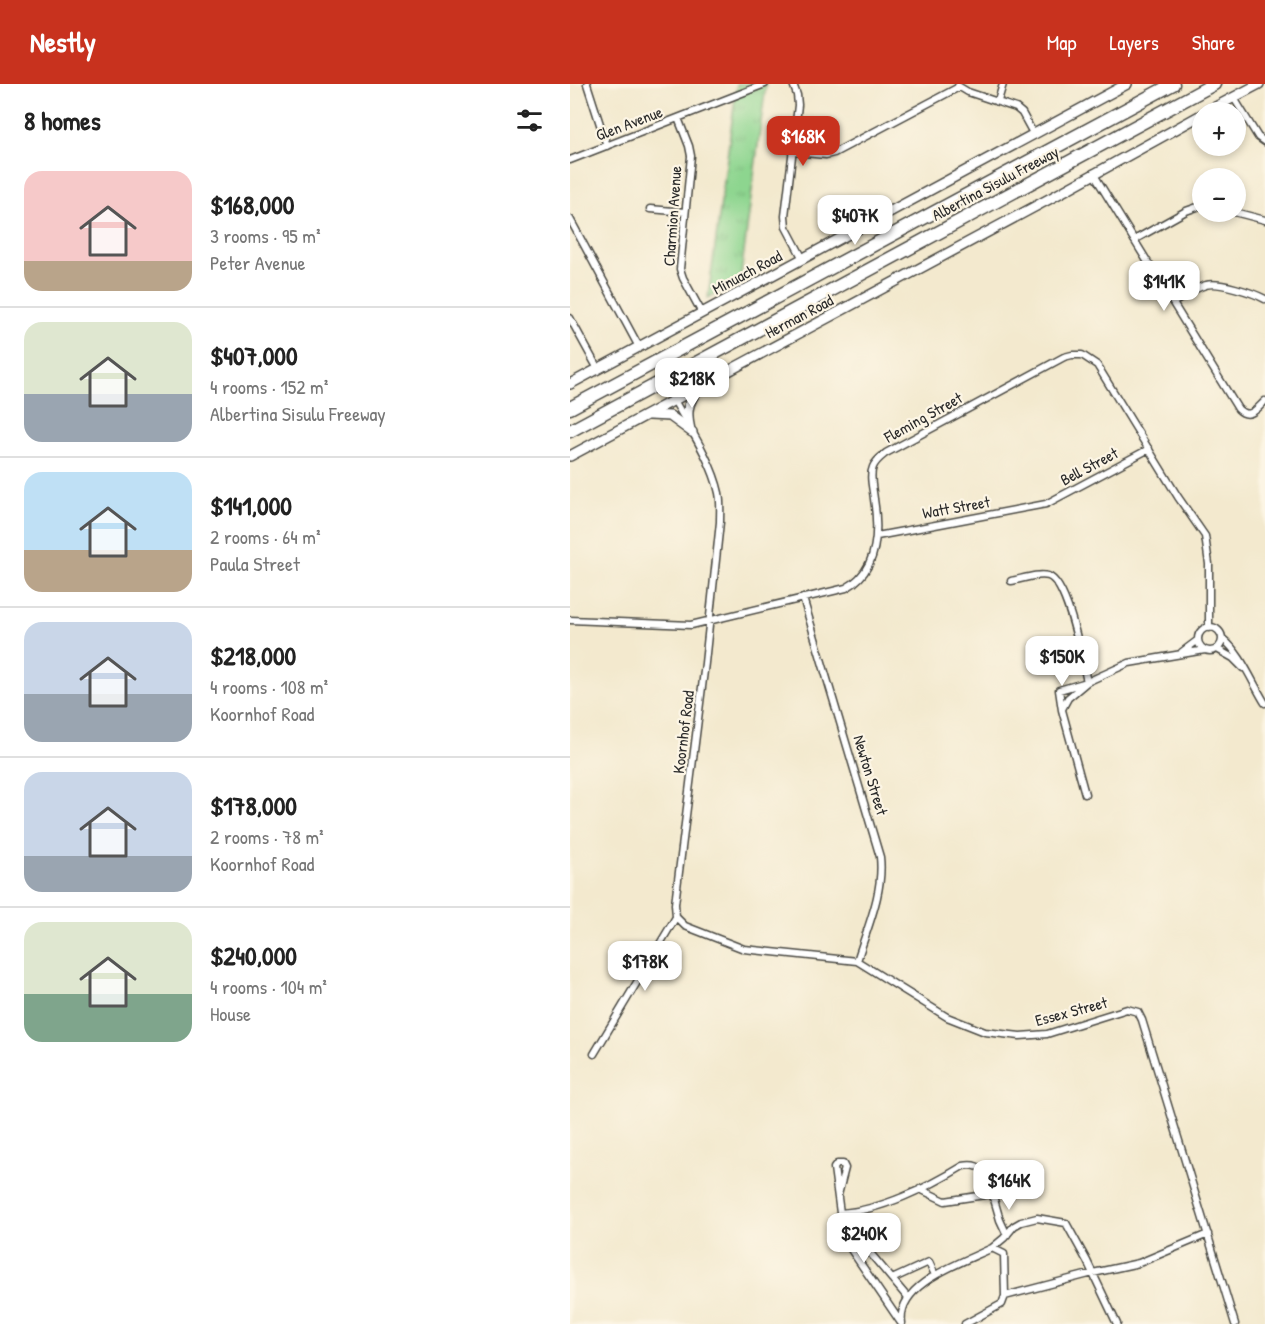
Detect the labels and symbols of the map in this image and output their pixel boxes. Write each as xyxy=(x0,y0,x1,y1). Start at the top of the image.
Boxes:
street label: Glen Avenue xyxy=(592,100,666,146)
pin: $168K xyxy=(761,116,845,167)
street label: Albertina Sisulu Freeway xyxy=(928,140,1062,226)
street label: Charmion Avenue xyxy=(658,165,687,267)
pin: $407K xyxy=(813,195,897,246)
street label: Minuach Road xyxy=(708,244,786,300)
pin: $141K xyxy=(1122,261,1206,312)
street label: Herman Road xyxy=(761,289,837,343)
pin: $218K xyxy=(650,358,734,409)
street label: Fleming Street xyxy=(879,386,967,448)
street label: Bell Street xyxy=(1056,441,1122,490)
street label: Watt Street xyxy=(921,490,992,524)
pin: $150K xyxy=(1020,636,1104,687)
street label: Koornhof Road xyxy=(667,689,699,775)
street label: Newton Street xyxy=(848,732,894,818)
pin: $178K xyxy=(603,941,687,992)
street label: Essex Street xyxy=(1032,991,1110,1031)
pin: $164K xyxy=(967,1160,1051,1211)
pin: $240K xyxy=(822,1213,906,1264)

